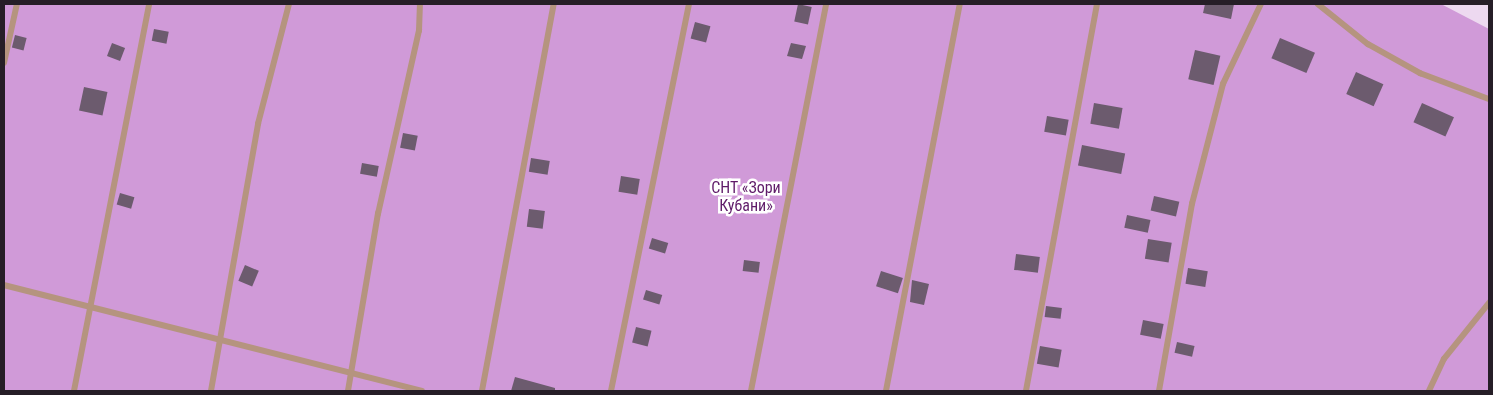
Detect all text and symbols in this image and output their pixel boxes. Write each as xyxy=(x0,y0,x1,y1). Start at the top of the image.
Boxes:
park label: СНТ «Зори Кубани» xyxy=(711,178,781,216)

